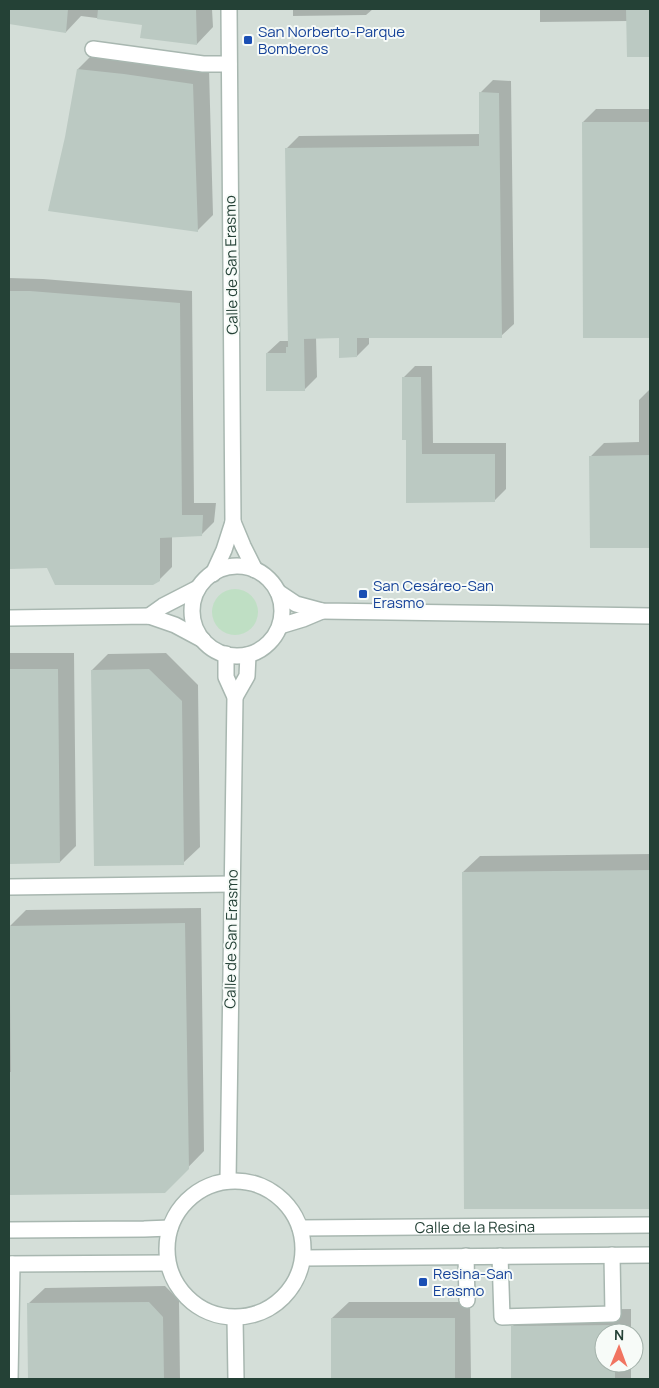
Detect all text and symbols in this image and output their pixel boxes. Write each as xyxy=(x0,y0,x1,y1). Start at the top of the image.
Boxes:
place label: San Norberto-Parque Bomberos xyxy=(258,21,405,59)
marker: San Norberto-Parque Bomberos xyxy=(242,34,254,46)
street label: Calle de San Erasmo xyxy=(219,195,243,335)
place label: San Cesáreo-San Erasmo xyxy=(373,575,494,613)
marker: San Cesáreo-San Erasmo xyxy=(357,588,369,600)
street label: Calle de San Erasmo xyxy=(219,869,243,1009)
street label: Calle de la Resina xyxy=(415,1215,535,1238)
place label: Resina-San Erasmo xyxy=(433,1263,513,1301)
marker: Resina-San Erasmo xyxy=(417,1276,429,1288)
north arrow xyxy=(594,1323,644,1373)
text: N xyxy=(614,1325,624,1344)

